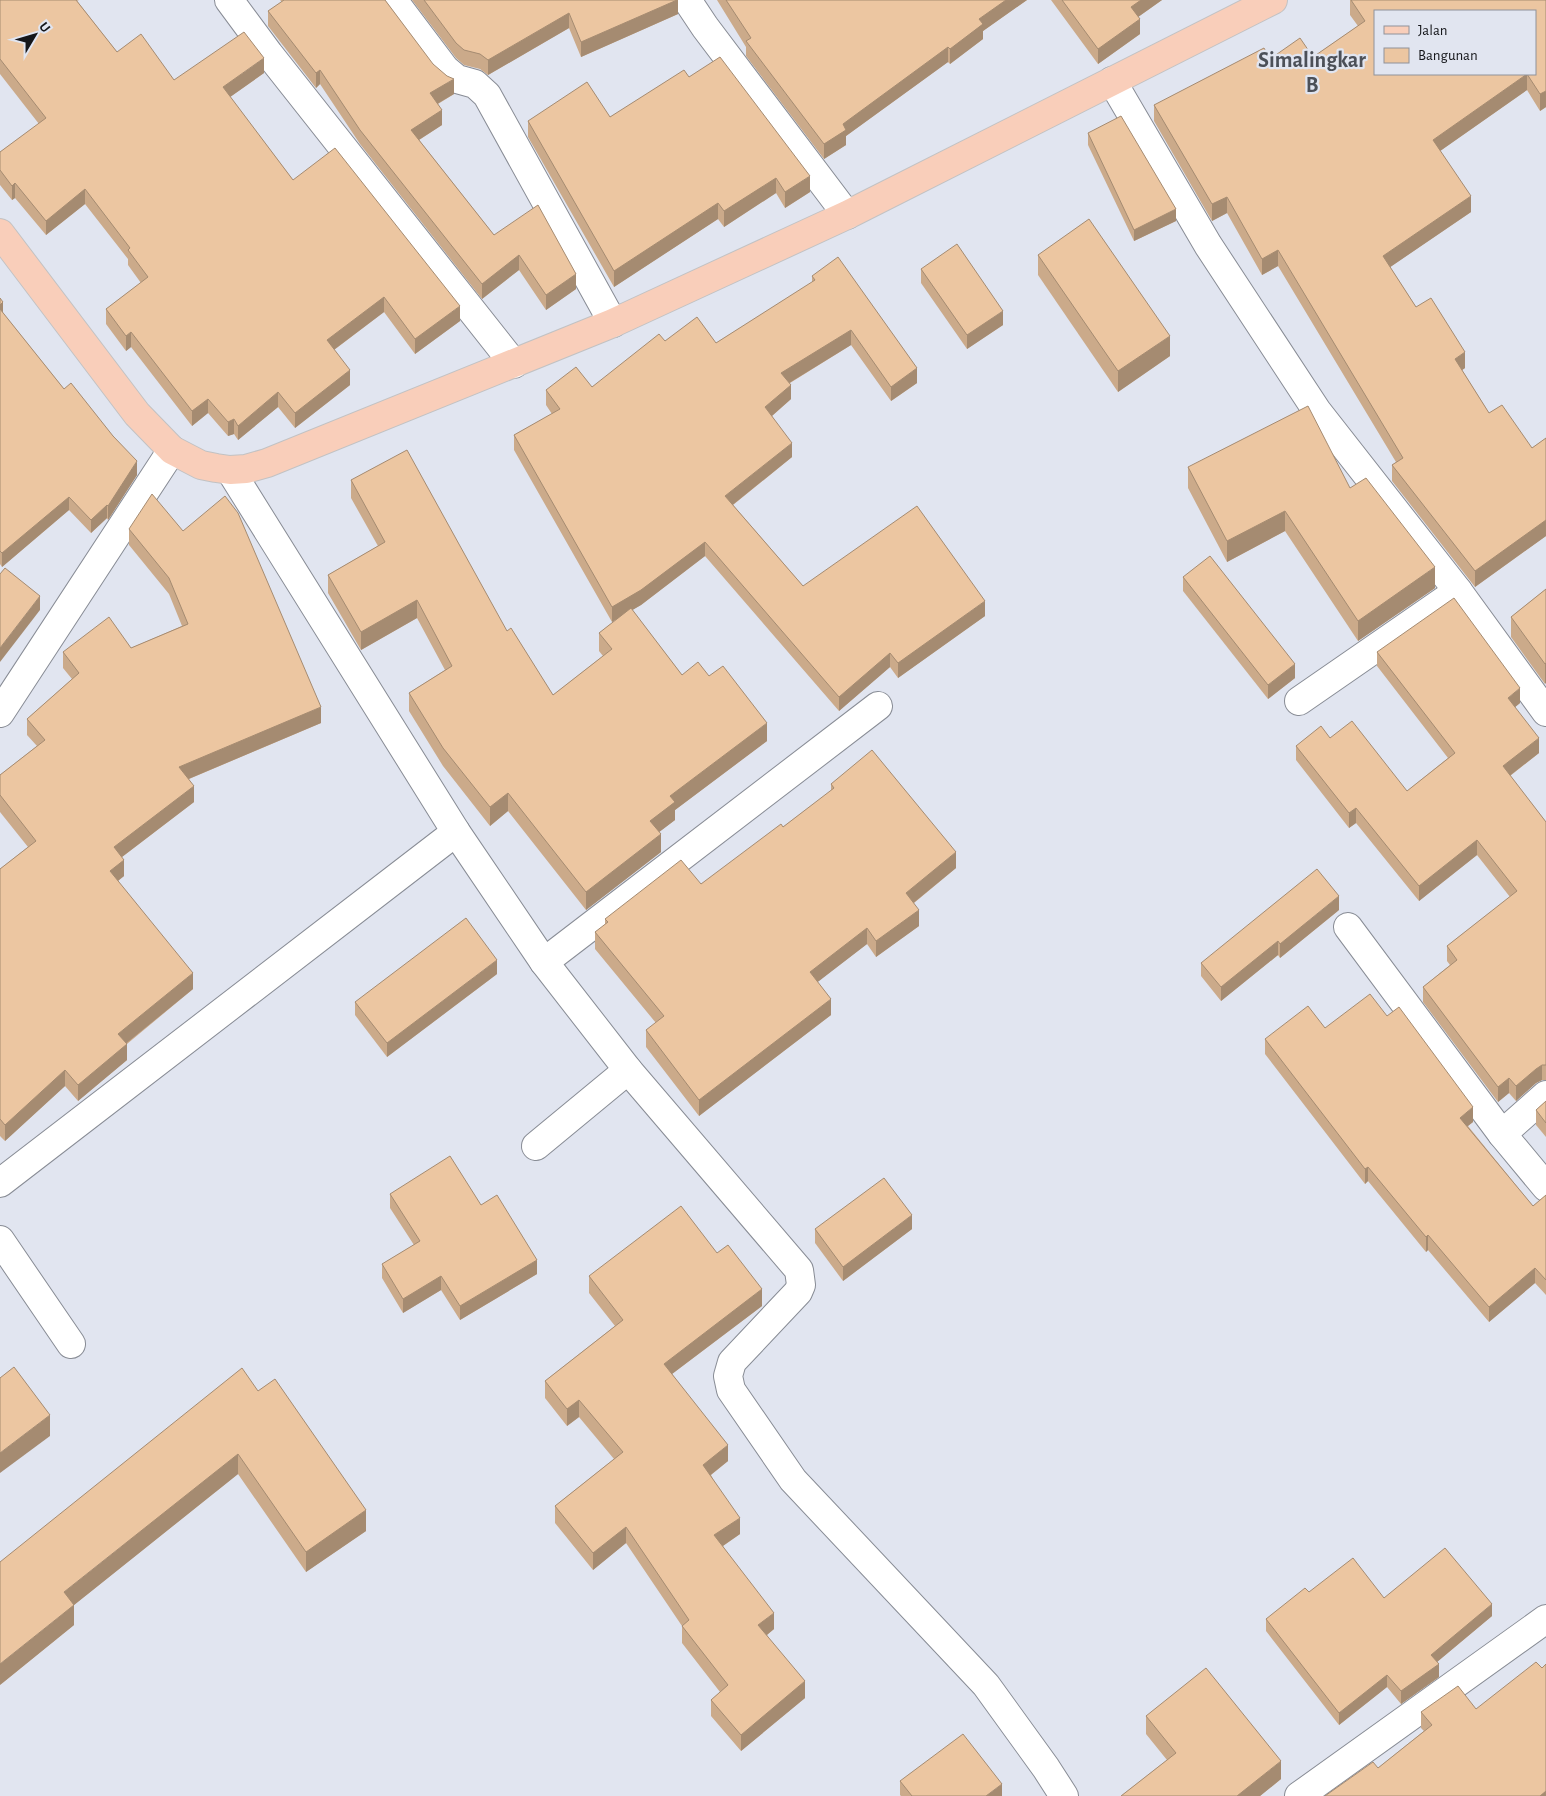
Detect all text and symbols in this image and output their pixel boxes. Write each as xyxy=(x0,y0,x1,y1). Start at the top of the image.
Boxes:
north arrow xyxy=(10,10,60,60)
legend xyxy=(1374,10,1536,75)
text: U xyxy=(36,20,53,35)
text: Jalan xyxy=(1418,23,1448,38)
text: Bangunan xyxy=(1418,48,1478,63)
district label: Simalingkar B xyxy=(1258,49,1366,96)

